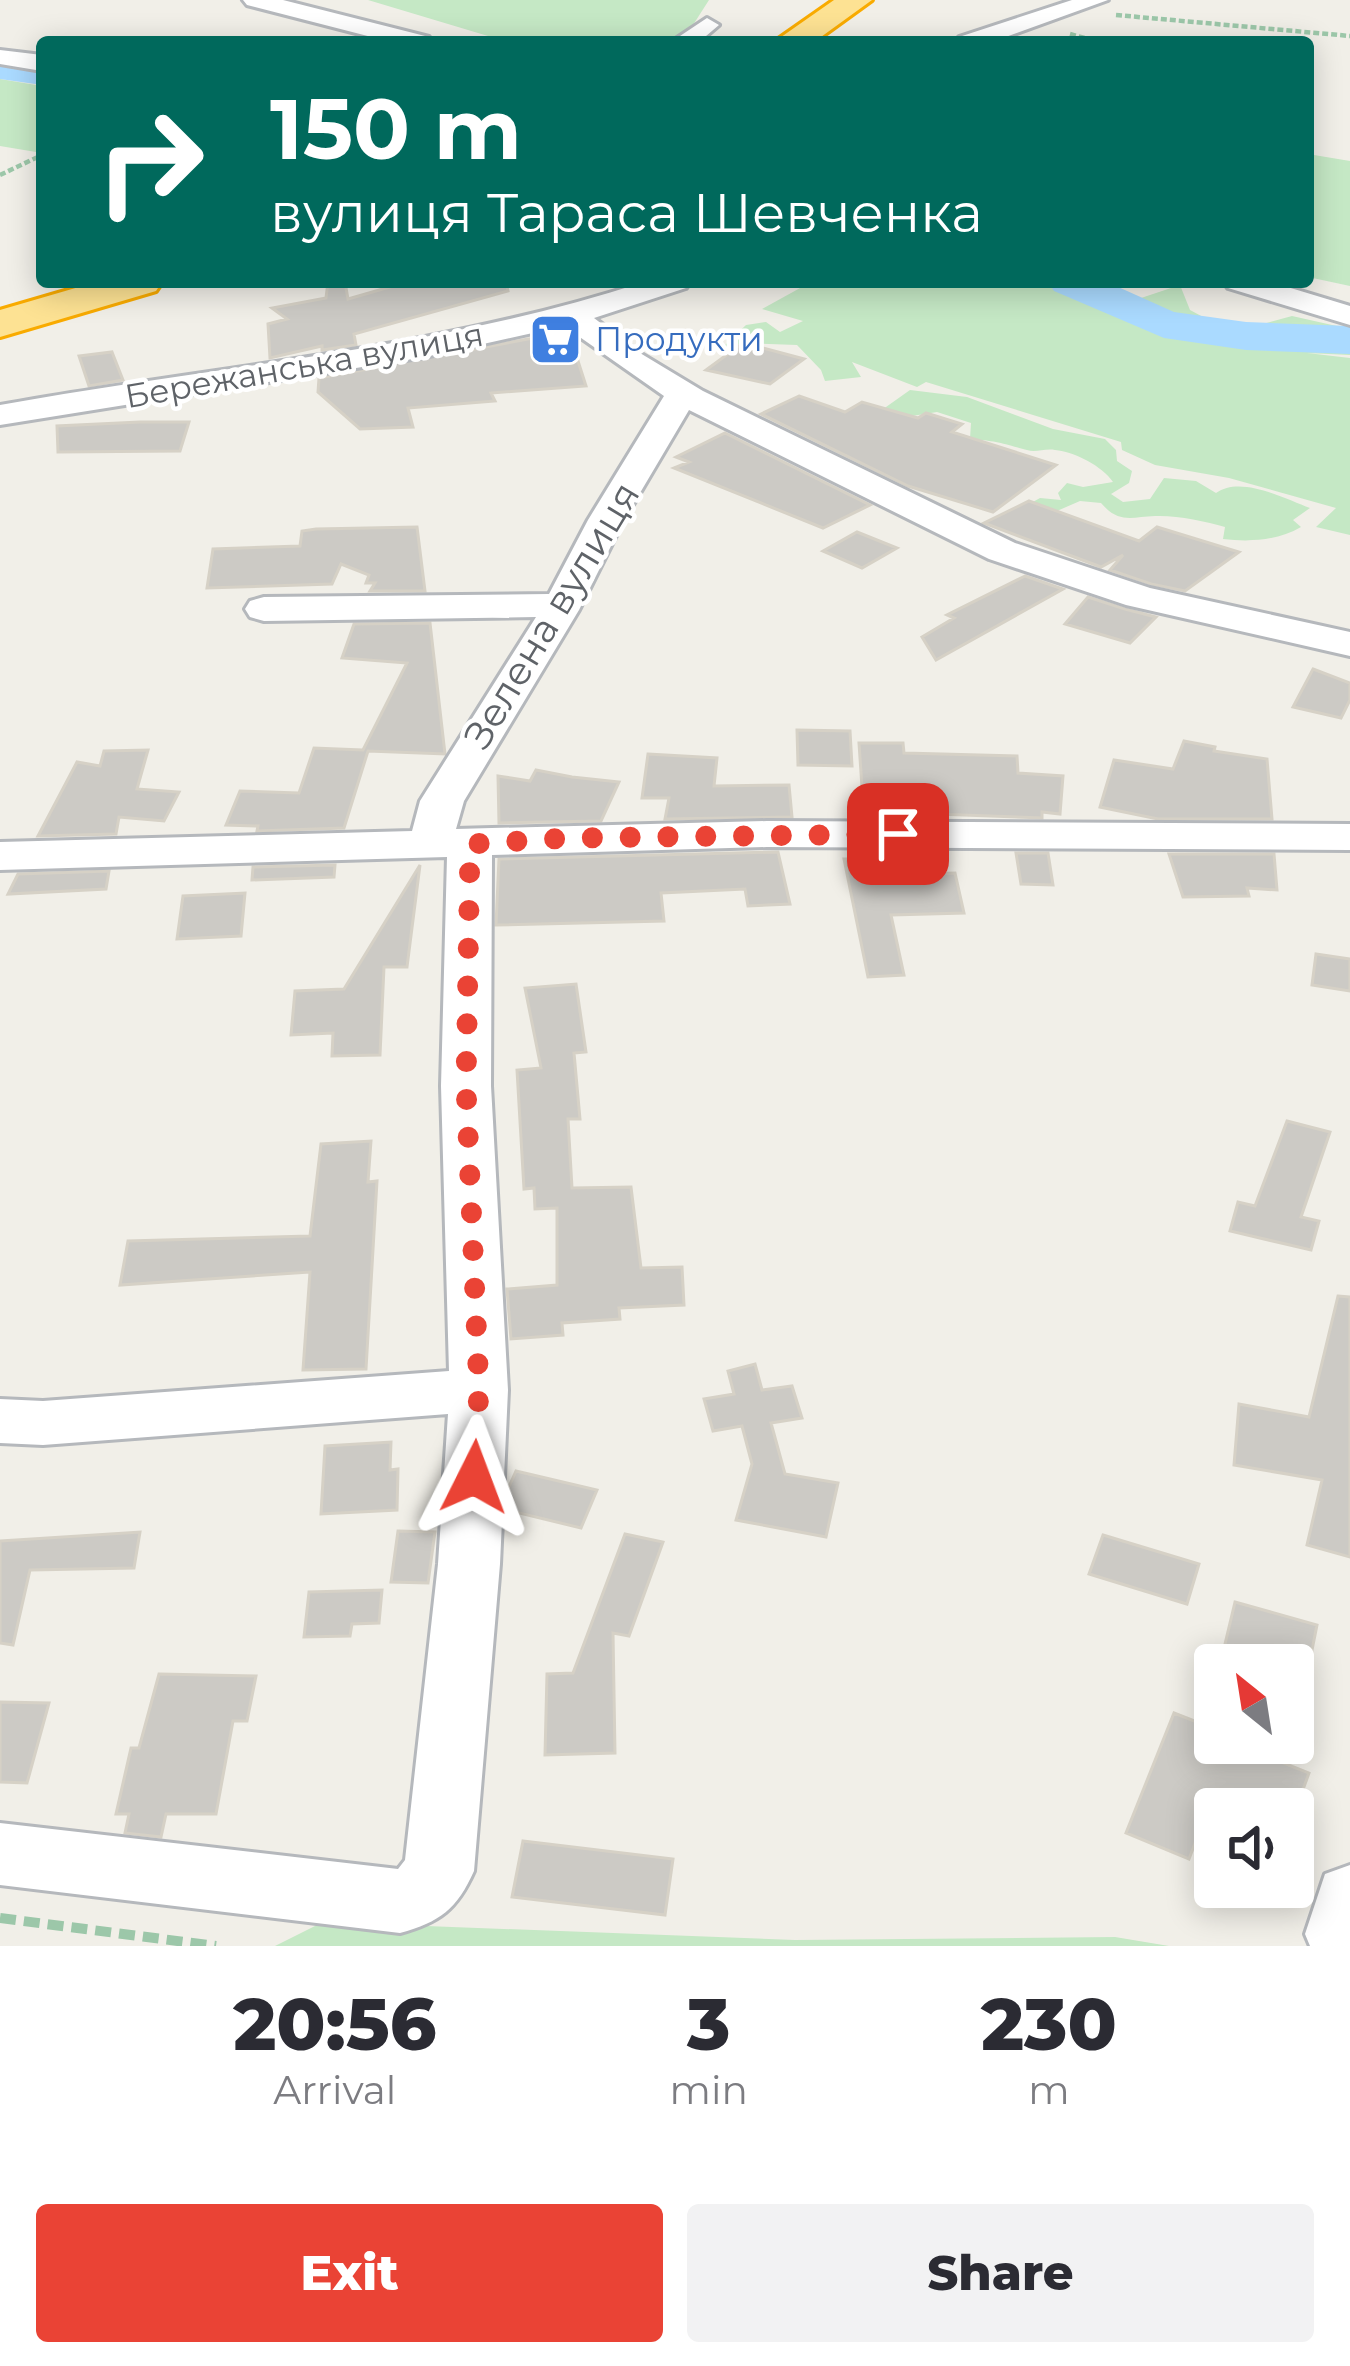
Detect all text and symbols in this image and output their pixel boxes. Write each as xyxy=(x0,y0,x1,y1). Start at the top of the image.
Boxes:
text: 150 m xyxy=(270,78,522,180)
icon: right xyxy=(72,84,228,240)
text: вулиця Тараса Шевченка xyxy=(270,180,983,246)
supermarket icon: Продукти xyxy=(528,311,584,367)
street label: Бережанська вулиця xyxy=(122,314,486,416)
place label: Продукти xyxy=(595,319,763,359)
street label: Зелена вулиця xyxy=(453,473,649,757)
pin xyxy=(847,783,949,885)
icon: arrive xyxy=(865,801,931,867)
position arrow xyxy=(411,1414,537,1540)
north arrow xyxy=(1194,1644,1314,1764)
map controls xyxy=(1194,1644,1314,1908)
button: sound xyxy=(1194,1788,1314,1908)
text: 20:56 xyxy=(233,1980,436,2068)
text: 3 xyxy=(687,1980,730,2068)
text: 230 xyxy=(981,1980,1117,2068)
text: Arrival xyxy=(273,2066,396,2114)
text: min xyxy=(670,2066,748,2114)
text: m xyxy=(1028,2066,1070,2114)
button: Exit xyxy=(36,2204,663,2342)
button: Share xyxy=(687,2204,1314,2342)

